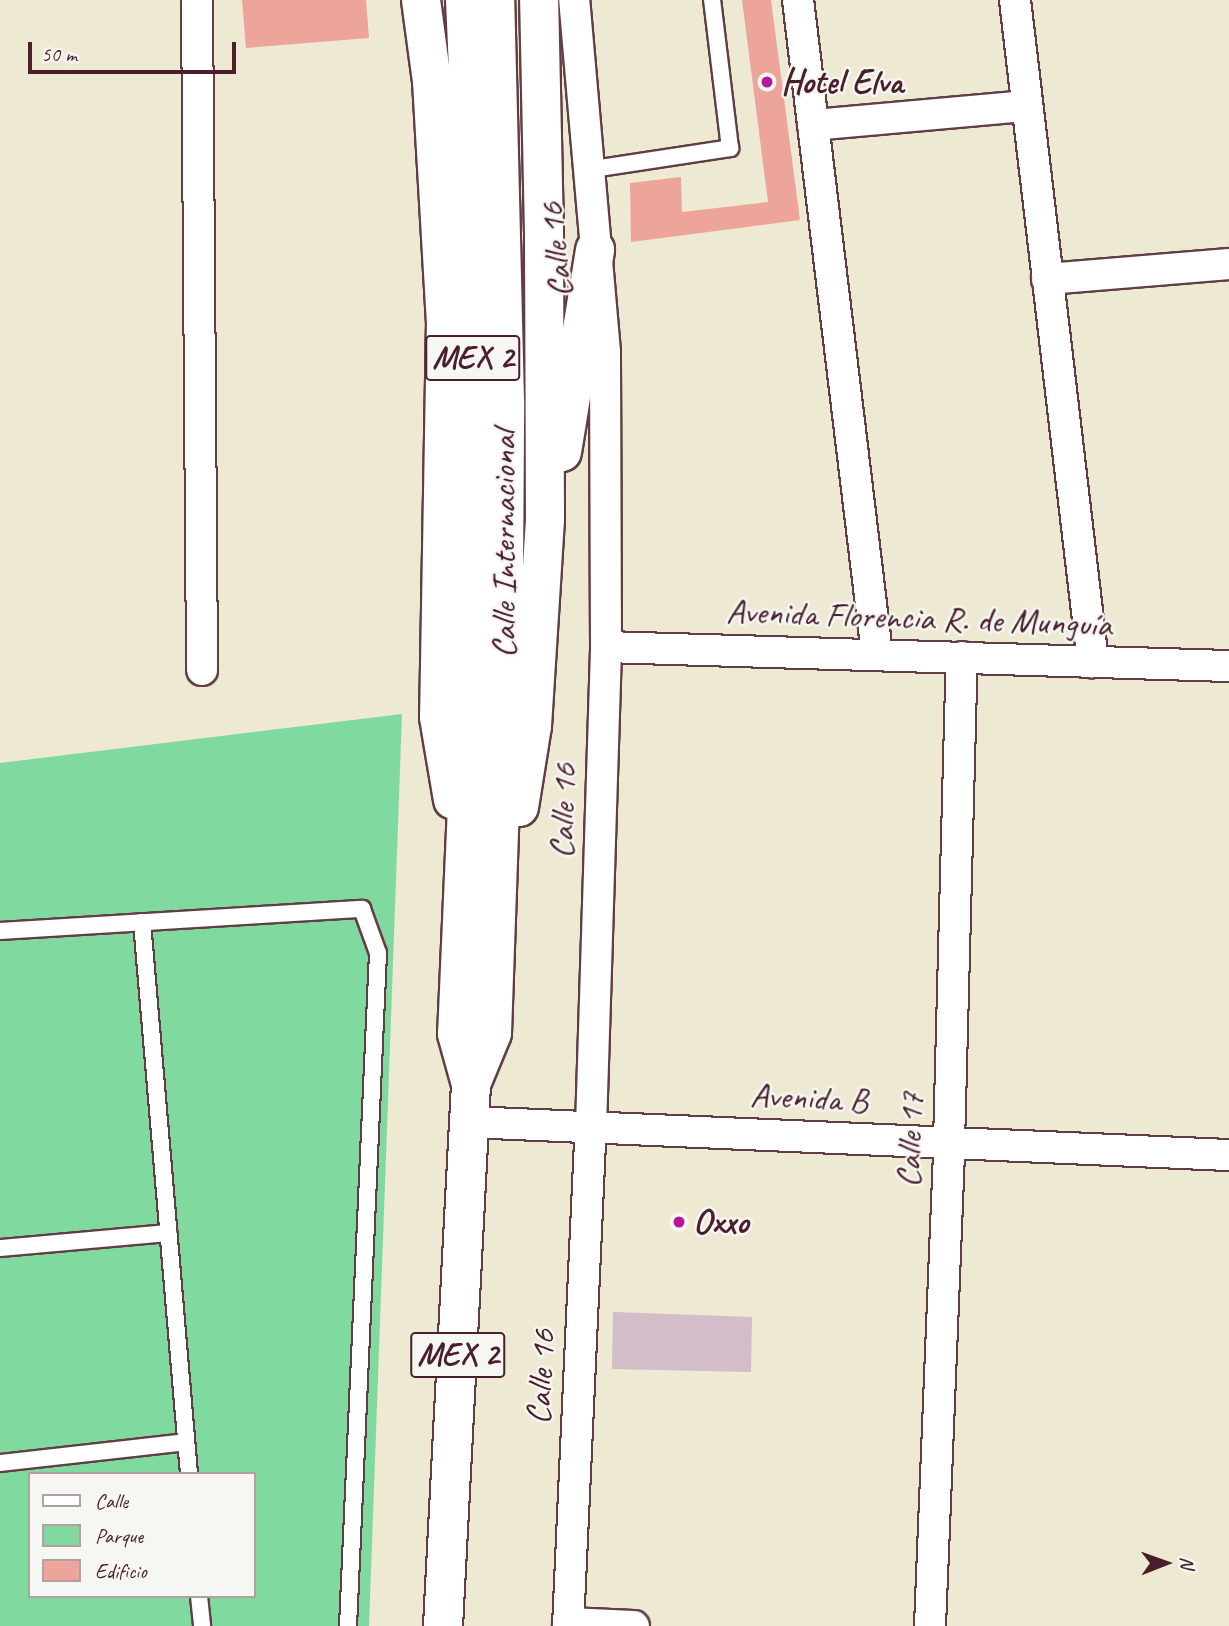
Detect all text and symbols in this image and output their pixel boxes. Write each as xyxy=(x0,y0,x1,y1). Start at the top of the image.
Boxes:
scale bar xyxy=(32,28,240,72)
text: 50 m xyxy=(41,41,77,67)
place label: Hotel Elva xyxy=(781,61,904,103)
marker: Hotel Elva xyxy=(759,74,775,90)
street label: Calle 16 xyxy=(530,201,582,299)
road number: MEX 2 xyxy=(424,328,522,388)
street label: Calle Internacional xyxy=(483,431,525,657)
street label: Avenida Florencia R. de Munguía xyxy=(726,590,1112,646)
street label: Calle 16 xyxy=(540,763,586,859)
street label: Avenida B xyxy=(749,1074,869,1122)
street label: Calle 17 xyxy=(887,1092,933,1188)
place label: Oxxo xyxy=(693,1201,748,1243)
marker: Oxxo xyxy=(671,1214,687,1230)
road number: MEX 2 xyxy=(409,1326,507,1385)
street label: Calle 16 xyxy=(518,1328,564,1426)
legend xyxy=(28,1472,256,1598)
text: Calle xyxy=(95,1488,128,1514)
text: Parque xyxy=(95,1523,143,1549)
north arrow xyxy=(1131,1528,1201,1598)
text: N xyxy=(1175,1557,1199,1569)
text: Edificio xyxy=(95,1558,147,1584)

